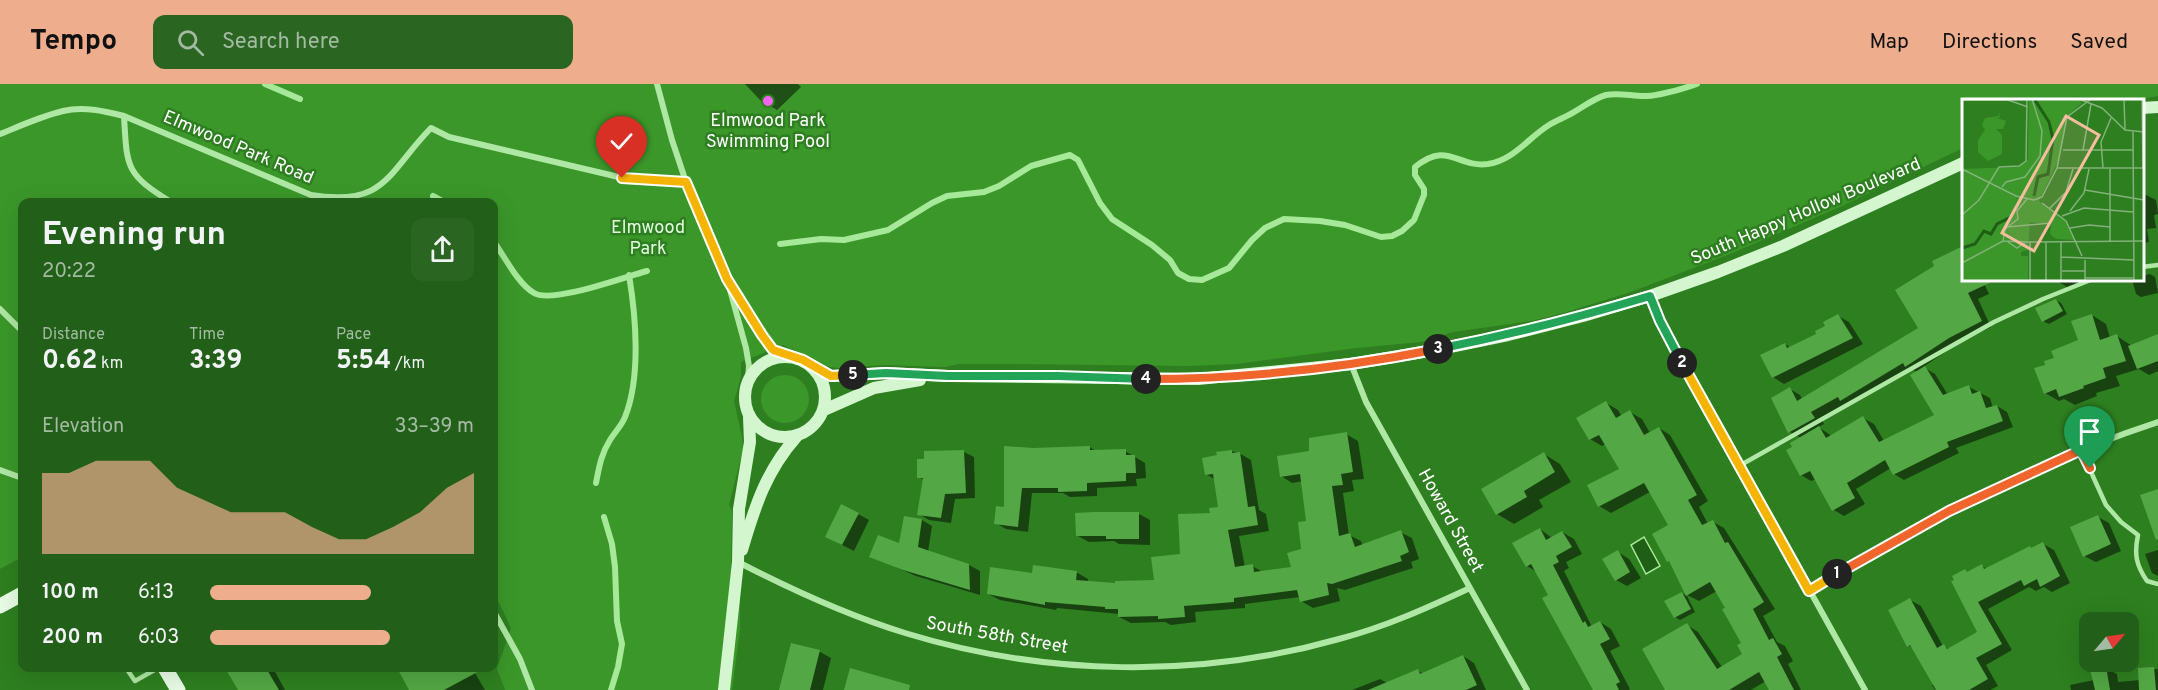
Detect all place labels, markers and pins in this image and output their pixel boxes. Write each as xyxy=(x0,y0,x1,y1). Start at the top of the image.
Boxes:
marker: Elmwood Park Swimming Pool xyxy=(761,94,775,108)
place label: Elmwood Park Swimming Pool xyxy=(706,110,830,154)
pin xyxy=(596,116,647,178)
pin: 3 xyxy=(1423,334,1453,364)
pin: 2 xyxy=(1667,348,1697,378)
pin: 5 xyxy=(838,360,868,390)
pin: 4 xyxy=(1131,364,1161,394)
pin xyxy=(2064,406,2115,468)
pin: 1 xyxy=(1822,559,1852,589)

